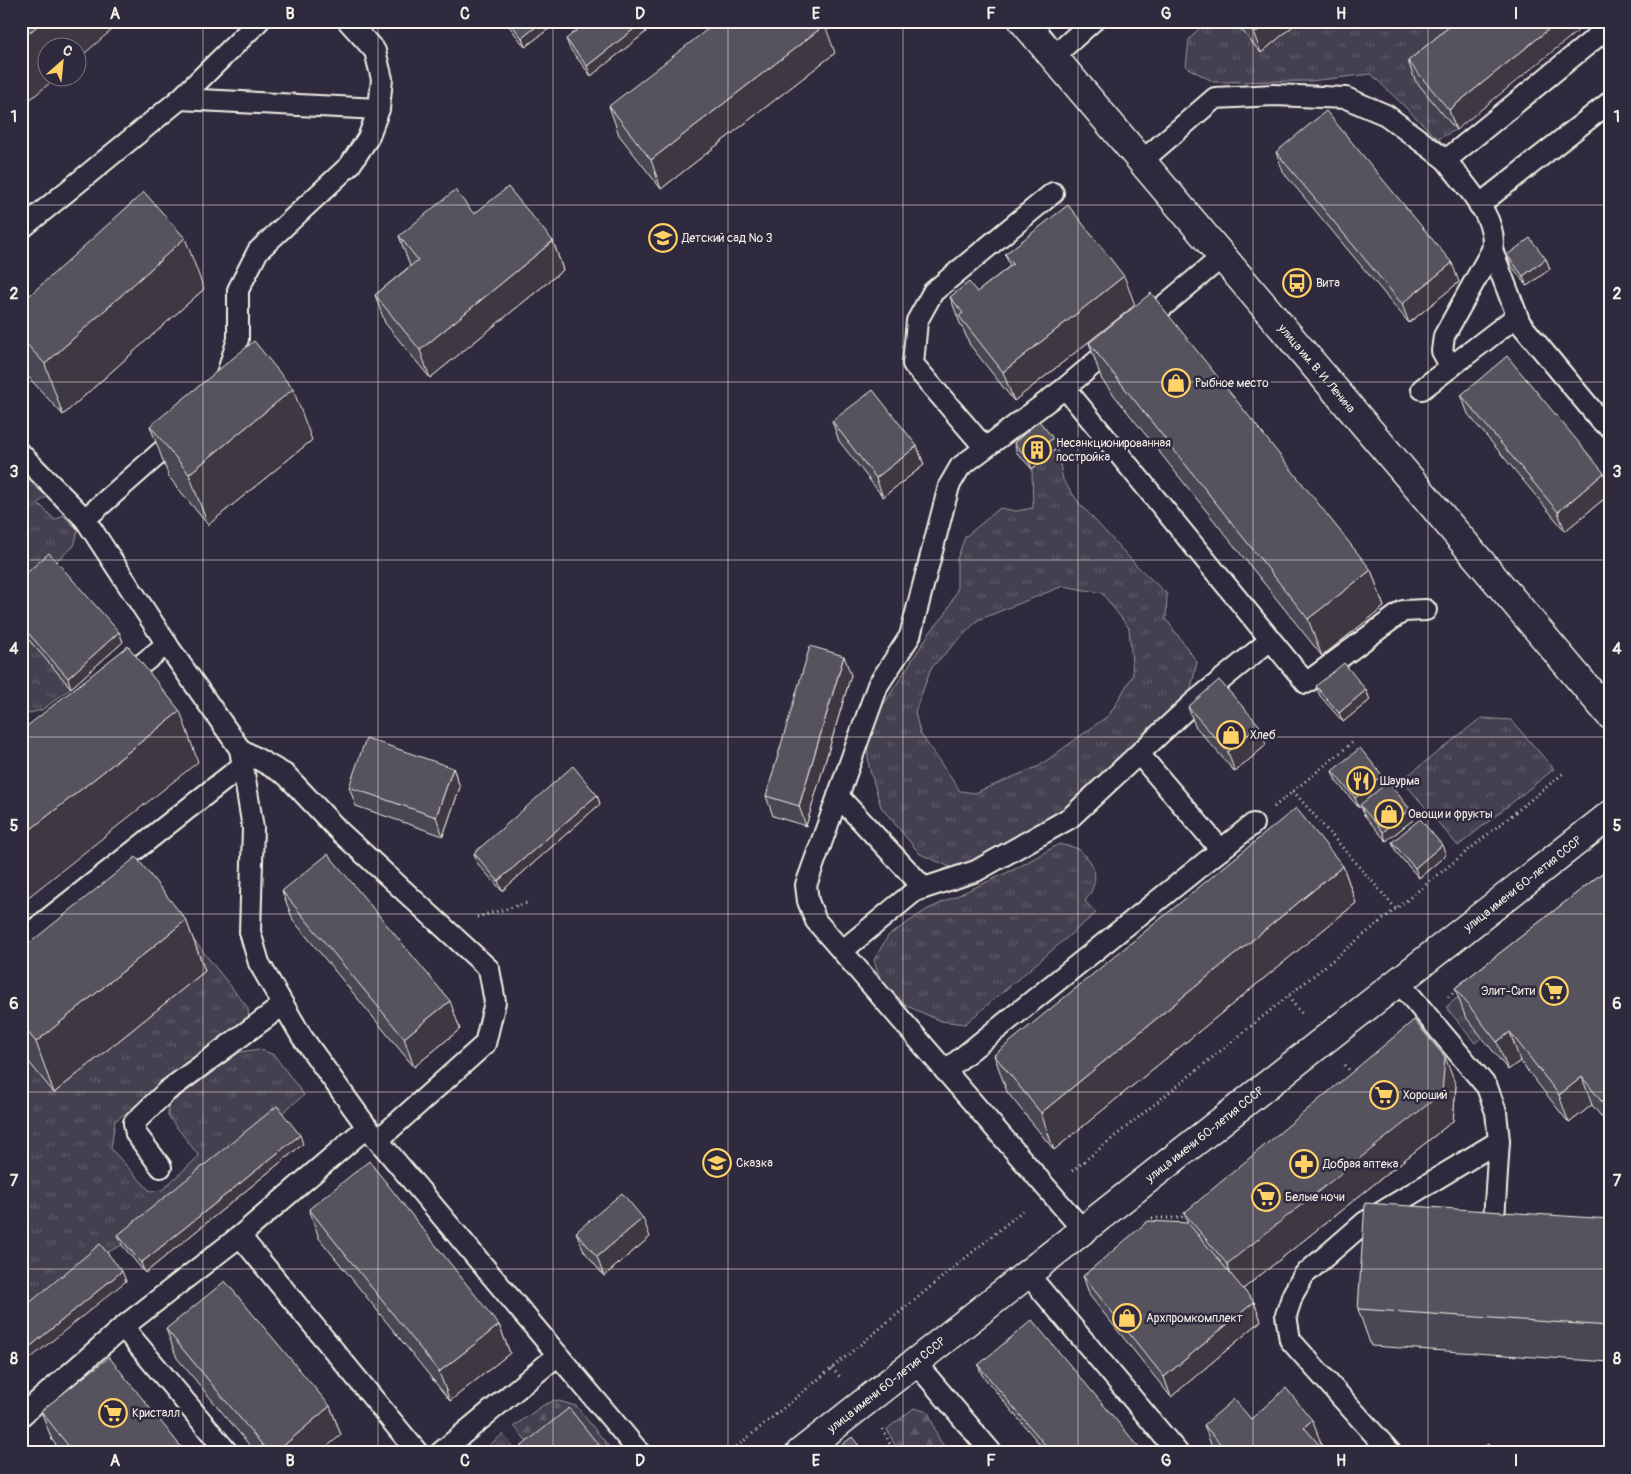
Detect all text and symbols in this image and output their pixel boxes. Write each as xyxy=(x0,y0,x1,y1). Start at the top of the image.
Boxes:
text: A xyxy=(110,4,121,24)
text: B xyxy=(285,4,295,24)
text: C xyxy=(460,4,470,24)
text: D xyxy=(635,4,645,24)
text: E xyxy=(812,4,821,24)
text: F xyxy=(986,4,996,24)
text: G xyxy=(1161,4,1172,24)
text: H xyxy=(1336,4,1346,24)
text: I xyxy=(1514,4,1518,24)
north arrow xyxy=(38,38,88,88)
text: С xyxy=(60,41,76,61)
text: 1 xyxy=(11,107,17,127)
text: 1 xyxy=(1614,107,1620,127)
school or university icon: Детский сад № 3 xyxy=(648,223,678,253)
place label: Детский сад № 3 xyxy=(681,231,773,246)
bus stop icon: Вита xyxy=(1282,268,1312,298)
place label: Вита xyxy=(1316,276,1340,291)
text: 2 xyxy=(10,284,19,304)
text: 2 xyxy=(1613,284,1622,304)
street label: улица им. В. И. Ленина xyxy=(1274,321,1358,416)
shop icon: Рыбное место xyxy=(1161,368,1191,398)
place label: Рыбное место xyxy=(1195,376,1269,391)
building icon: Несанкционированная постройка xyxy=(1022,435,1052,465)
place label: Несанкционированная постройка xyxy=(1056,436,1171,465)
text: 3 xyxy=(10,462,19,482)
text: 3 xyxy=(1613,462,1622,482)
text: 4 xyxy=(9,639,19,659)
text: 4 xyxy=(1612,639,1622,659)
shop icon: Хлеб xyxy=(1216,720,1246,750)
place label: Хлеб xyxy=(1250,728,1276,743)
restaurant icon: Шаурма xyxy=(1346,766,1376,796)
place label: Шаурма xyxy=(1380,774,1420,789)
shop icon: Овощи и фрукты xyxy=(1374,799,1404,829)
place label: Овощи и фрукты xyxy=(1408,807,1493,822)
text: 5 xyxy=(10,816,19,836)
text: 5 xyxy=(1613,816,1622,836)
street label: улица имени 60-летия СССР xyxy=(1460,833,1585,936)
supermarket icon: Элит-Сити xyxy=(1539,976,1569,1006)
place label: Элит-Сити xyxy=(1481,984,1536,999)
text: 6 xyxy=(9,994,19,1014)
text: 6 xyxy=(1612,994,1622,1014)
supermarket icon: Хороший xyxy=(1369,1080,1399,1110)
street label: улица имени 60-летия СССР xyxy=(1142,1084,1267,1186)
place label: Хороший xyxy=(1403,1088,1448,1103)
school or university icon: Сказка xyxy=(702,1148,732,1178)
pharmacy icon: Добрая аптека xyxy=(1289,1149,1319,1179)
place label: Сказка xyxy=(736,1156,773,1171)
place label: Добрая аптека xyxy=(1322,1157,1399,1172)
text: 7 xyxy=(10,1171,19,1191)
text: 7 xyxy=(1613,1171,1622,1191)
supermarket icon: Белые ночи xyxy=(1251,1182,1281,1212)
place label: Белые ночи xyxy=(1285,1190,1345,1205)
shop icon: Архпромкомплект xyxy=(1112,1303,1142,1333)
place label: Архпромкомплект xyxy=(1146,1311,1243,1326)
street label: улица имени 60-летия СССР xyxy=(824,1334,949,1437)
text: 8 xyxy=(10,1349,18,1369)
text: 8 xyxy=(1613,1349,1621,1369)
supermarket icon: Кристалл xyxy=(98,1398,128,1428)
place label: Кристалл xyxy=(132,1406,180,1421)
text: A xyxy=(110,1451,121,1471)
text: B xyxy=(285,1451,295,1471)
text: C xyxy=(460,1451,470,1471)
text: D xyxy=(635,1451,645,1471)
text: E xyxy=(812,1451,821,1471)
text: F xyxy=(986,1451,996,1471)
text: G xyxy=(1161,1451,1172,1471)
text: H xyxy=(1336,1451,1346,1471)
text: I xyxy=(1514,1451,1518,1471)

